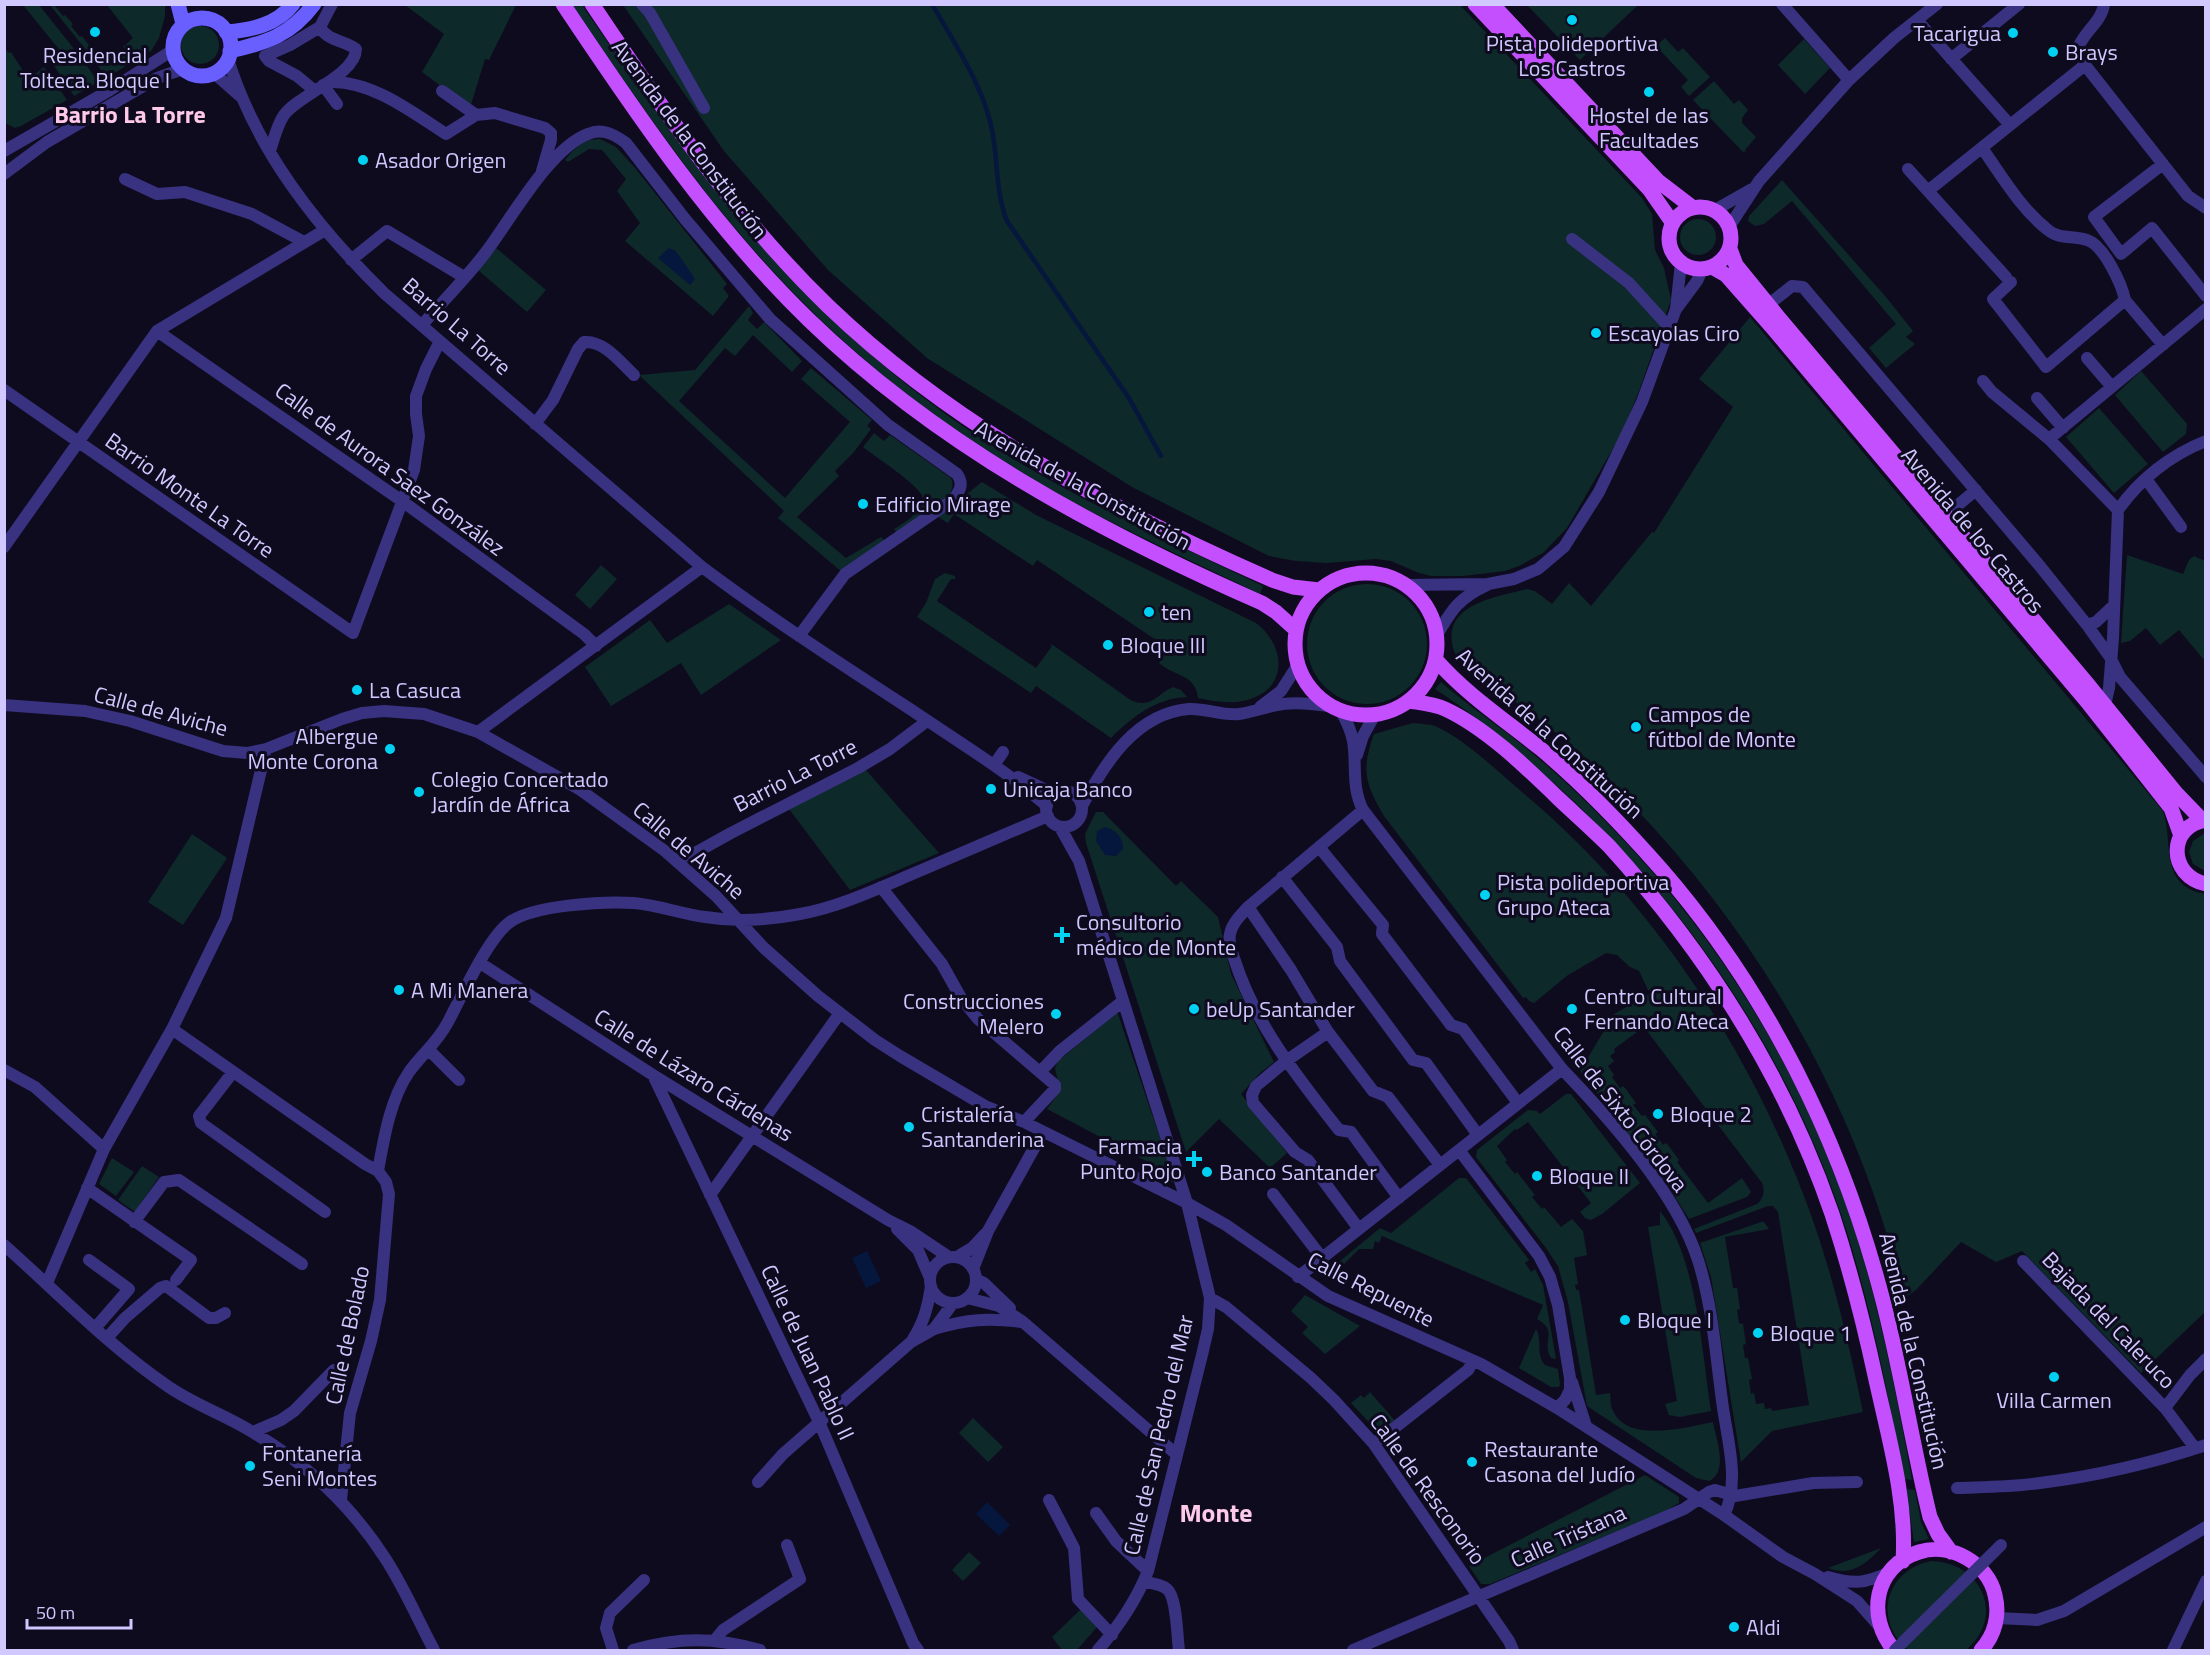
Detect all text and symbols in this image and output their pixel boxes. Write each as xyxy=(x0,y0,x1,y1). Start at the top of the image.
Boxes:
marker: Pista polideportiva Los Castros xyxy=(1565,13,1579,27)
place label: Tacarigua xyxy=(1913,16,2001,50)
marker: Residencial Tolteca. Bloque I xyxy=(88,25,102,39)
place label: Pista polideportiva Los Castros xyxy=(1486,26,1658,85)
marker: Tacarigua xyxy=(2006,26,2020,40)
street label: Avenida de la Constitución xyxy=(604,32,776,246)
place label: Brays xyxy=(2065,35,2118,69)
place label: Residencial Tolteca. Bloque I xyxy=(20,38,170,97)
marker: Brays xyxy=(2046,45,2060,59)
marker: Hostel de las Facultades xyxy=(1642,85,1656,99)
district label: Barrio La Torre xyxy=(54,96,206,132)
place label: Hostel de las Facultades xyxy=(1589,98,1709,157)
place label: Asador Origen xyxy=(375,143,506,177)
marker: Asador Origen xyxy=(356,153,370,167)
street label: Barrio La Torre xyxy=(395,269,519,383)
place label: Escayolas Ciro xyxy=(1608,316,1740,350)
marker: Escayolas Ciro xyxy=(1589,326,1603,340)
street label: Calle de Aurora Saez González xyxy=(268,374,512,564)
street label: Avenida de la Constitución xyxy=(969,411,1197,559)
street label: Barrio Monte La Torre xyxy=(98,424,282,566)
street label: Avenida de los Castros xyxy=(1893,439,2053,621)
place label: Edificio Mirage xyxy=(875,487,1011,521)
marker: Edificio Mirage xyxy=(856,497,870,511)
place label: ten xyxy=(1161,595,1192,629)
marker: ten xyxy=(1142,605,1156,619)
place label: Bloque III xyxy=(1120,628,1206,662)
marker: Bloque III xyxy=(1101,638,1115,652)
street label: Avenida de la Constitución xyxy=(1449,639,1651,827)
place label: La Casuca xyxy=(369,673,461,707)
street label: Calle de Aviche xyxy=(90,677,232,745)
marker: La Casuca xyxy=(350,683,364,697)
place label: Campos de fútbol de Monte xyxy=(1648,697,1796,756)
place label: Albergue Monte Corona xyxy=(247,719,378,778)
marker: Campos de fútbol de Monte xyxy=(1629,720,1643,734)
street label: Barrio La Torre xyxy=(727,729,863,821)
marker: Albergue Monte Corona xyxy=(383,742,397,756)
place label: Colegio Concertado Jardín de África xyxy=(431,762,609,821)
place label: Unicaja Banco xyxy=(1003,772,1133,806)
marker: Unicaja Banco xyxy=(984,782,998,796)
marker: Colegio Concertado Jardín de África xyxy=(412,785,426,799)
street label: Calle de Aviche xyxy=(625,793,753,907)
place label: Pista polideportiva Grupo Ateca xyxy=(1497,865,1669,924)
marker: Pista polideportiva Grupo Ateca xyxy=(1478,888,1492,902)
place label: Consultorio médico de Monte xyxy=(1076,905,1236,964)
marker: Consultorio médico de Monte xyxy=(1053,926,1071,944)
place label: A Mi Manera xyxy=(411,973,528,1007)
place label: Centro Cultural Fernando Ateca xyxy=(1584,979,1729,1038)
marker: A Mi Manera xyxy=(392,983,406,997)
place label: Construcciones Melero xyxy=(903,984,1044,1043)
place label: beUp Santander xyxy=(1206,992,1355,1026)
street label: Calle de Lázaro Cárdenas xyxy=(588,1000,800,1150)
marker: beUp Santander xyxy=(1187,1002,1201,1016)
marker: Centro Cultural Fernando Ateca xyxy=(1565,1002,1579,1016)
marker: Construcciones Melero xyxy=(1049,1007,1063,1021)
street label: Calle de Sixto Córdova xyxy=(1545,1019,1697,1199)
place label: Cristalería Santanderina xyxy=(921,1097,1044,1156)
place label: Bloque 2 xyxy=(1670,1097,1752,1131)
marker: Bloque 2 xyxy=(1651,1107,1665,1121)
marker: Cristalería Santanderina xyxy=(902,1120,916,1134)
place label: Farmacia Punto Rojo xyxy=(1080,1129,1182,1188)
marker: Farmacia Punto Rojo xyxy=(1187,1152,1201,1166)
place label: Banco Santander xyxy=(1219,1155,1377,1189)
place label: Bloque II xyxy=(1549,1159,1629,1193)
marker: Banco Santander xyxy=(1200,1165,1214,1179)
marker: Bloque II xyxy=(1530,1169,1544,1183)
street label: Avenida de la Constitución xyxy=(1870,1229,1958,1473)
street label: Calle Repuente xyxy=(1302,1242,1440,1336)
street label: Bajada del Caleruco xyxy=(2034,1243,2184,1397)
street label: Calle de Juan Pablo II xyxy=(752,1259,864,1445)
street label: Calle de Bolado xyxy=(316,1262,378,1408)
place label: Bloque I xyxy=(1637,1303,1712,1337)
street label: Calle de San Pedro del Mar xyxy=(1114,1311,1202,1558)
marker: Bloque I xyxy=(1618,1313,1632,1327)
place label: Bloque 1 xyxy=(1770,1316,1852,1350)
marker: Bloque 1 xyxy=(1751,1326,1765,1340)
marker: Villa Carmen xyxy=(2047,1370,2061,1384)
place label: Villa Carmen xyxy=(1996,1383,2112,1417)
street label: Calle de Resconorio xyxy=(1361,1406,1495,1572)
place label: Restaurante Casona del Judío xyxy=(1484,1432,1635,1491)
place label: Fontanería Seni Montes xyxy=(262,1436,377,1495)
marker: Restaurante Casona del Judío xyxy=(1465,1455,1479,1469)
marker: Fontanería Seni Montes xyxy=(243,1459,257,1473)
district label: Monte xyxy=(1179,1493,1253,1532)
street label: Calle Tristana xyxy=(1505,1495,1631,1577)
scale bar xyxy=(27,1592,130,1630)
text: 50 m xyxy=(36,1599,75,1626)
place label: Aldi xyxy=(1746,1610,1781,1644)
marker: Aldi xyxy=(1727,1620,1741,1634)

